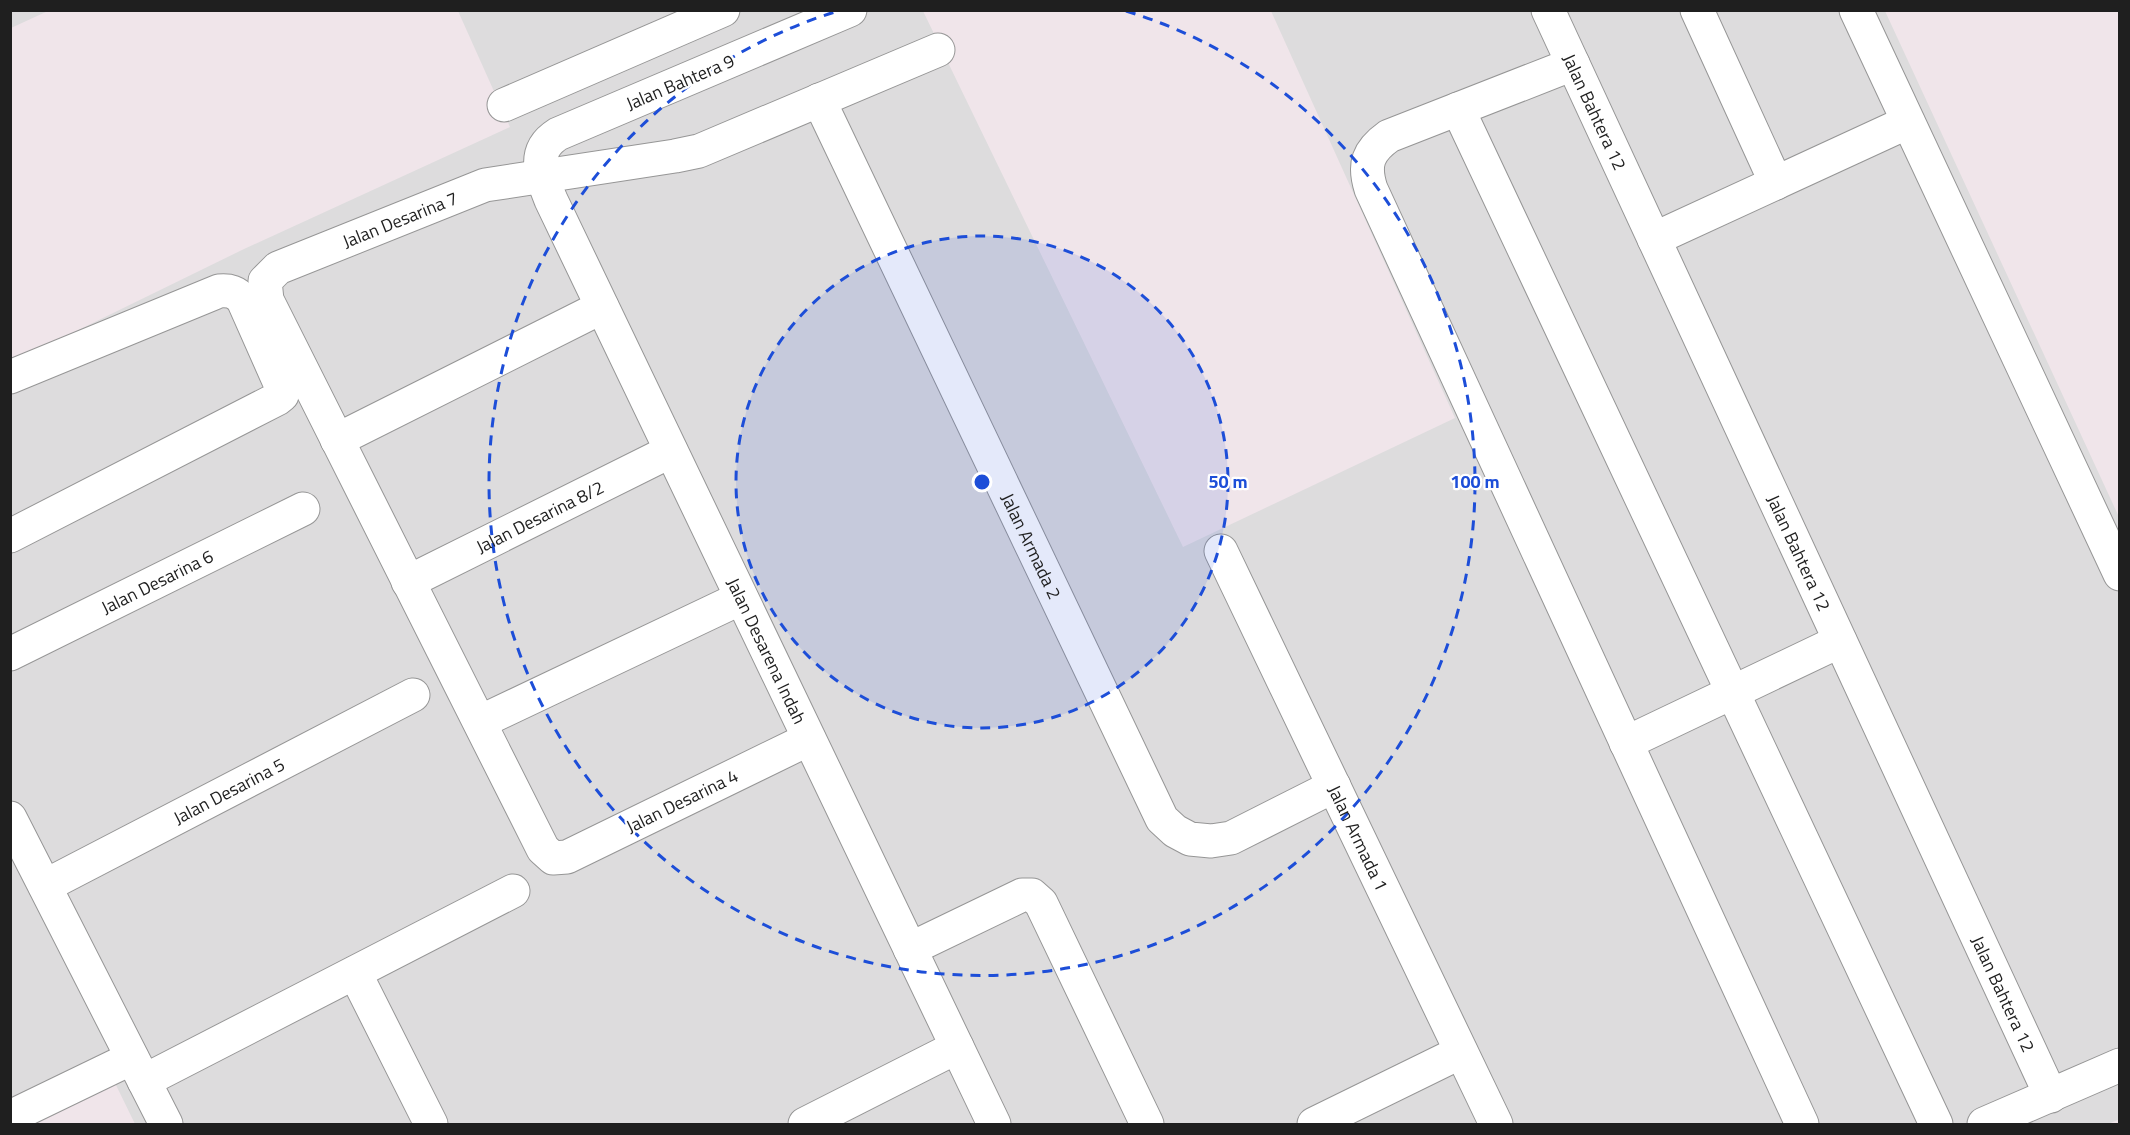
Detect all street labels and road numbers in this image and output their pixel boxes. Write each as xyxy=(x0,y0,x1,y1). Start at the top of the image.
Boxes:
street label: Jalan Bahtera 9 xyxy=(622,47,738,117)
street label: Jalan Bahtera 12 xyxy=(1556,49,1634,174)
street label: Jalan Desarina 7 xyxy=(338,184,462,254)
street label: Jalan Desarina 8/2 xyxy=(471,473,608,560)
street label: Jalan Armada 2 xyxy=(995,488,1069,603)
street label: Jalan Bahtera 12 xyxy=(1761,490,1838,615)
street label: Jalan Desarina 6 xyxy=(96,542,218,620)
street label: Jalan Desarena Indah xyxy=(720,573,814,728)
street label: Jalan Desarina 5 xyxy=(168,751,289,831)
street label: Jalan Desarina 4 xyxy=(621,762,743,840)
street label: Jalan Armada 1 xyxy=(1322,780,1396,895)
street label: Jalan Bahtera 12 xyxy=(1965,931,2042,1056)

